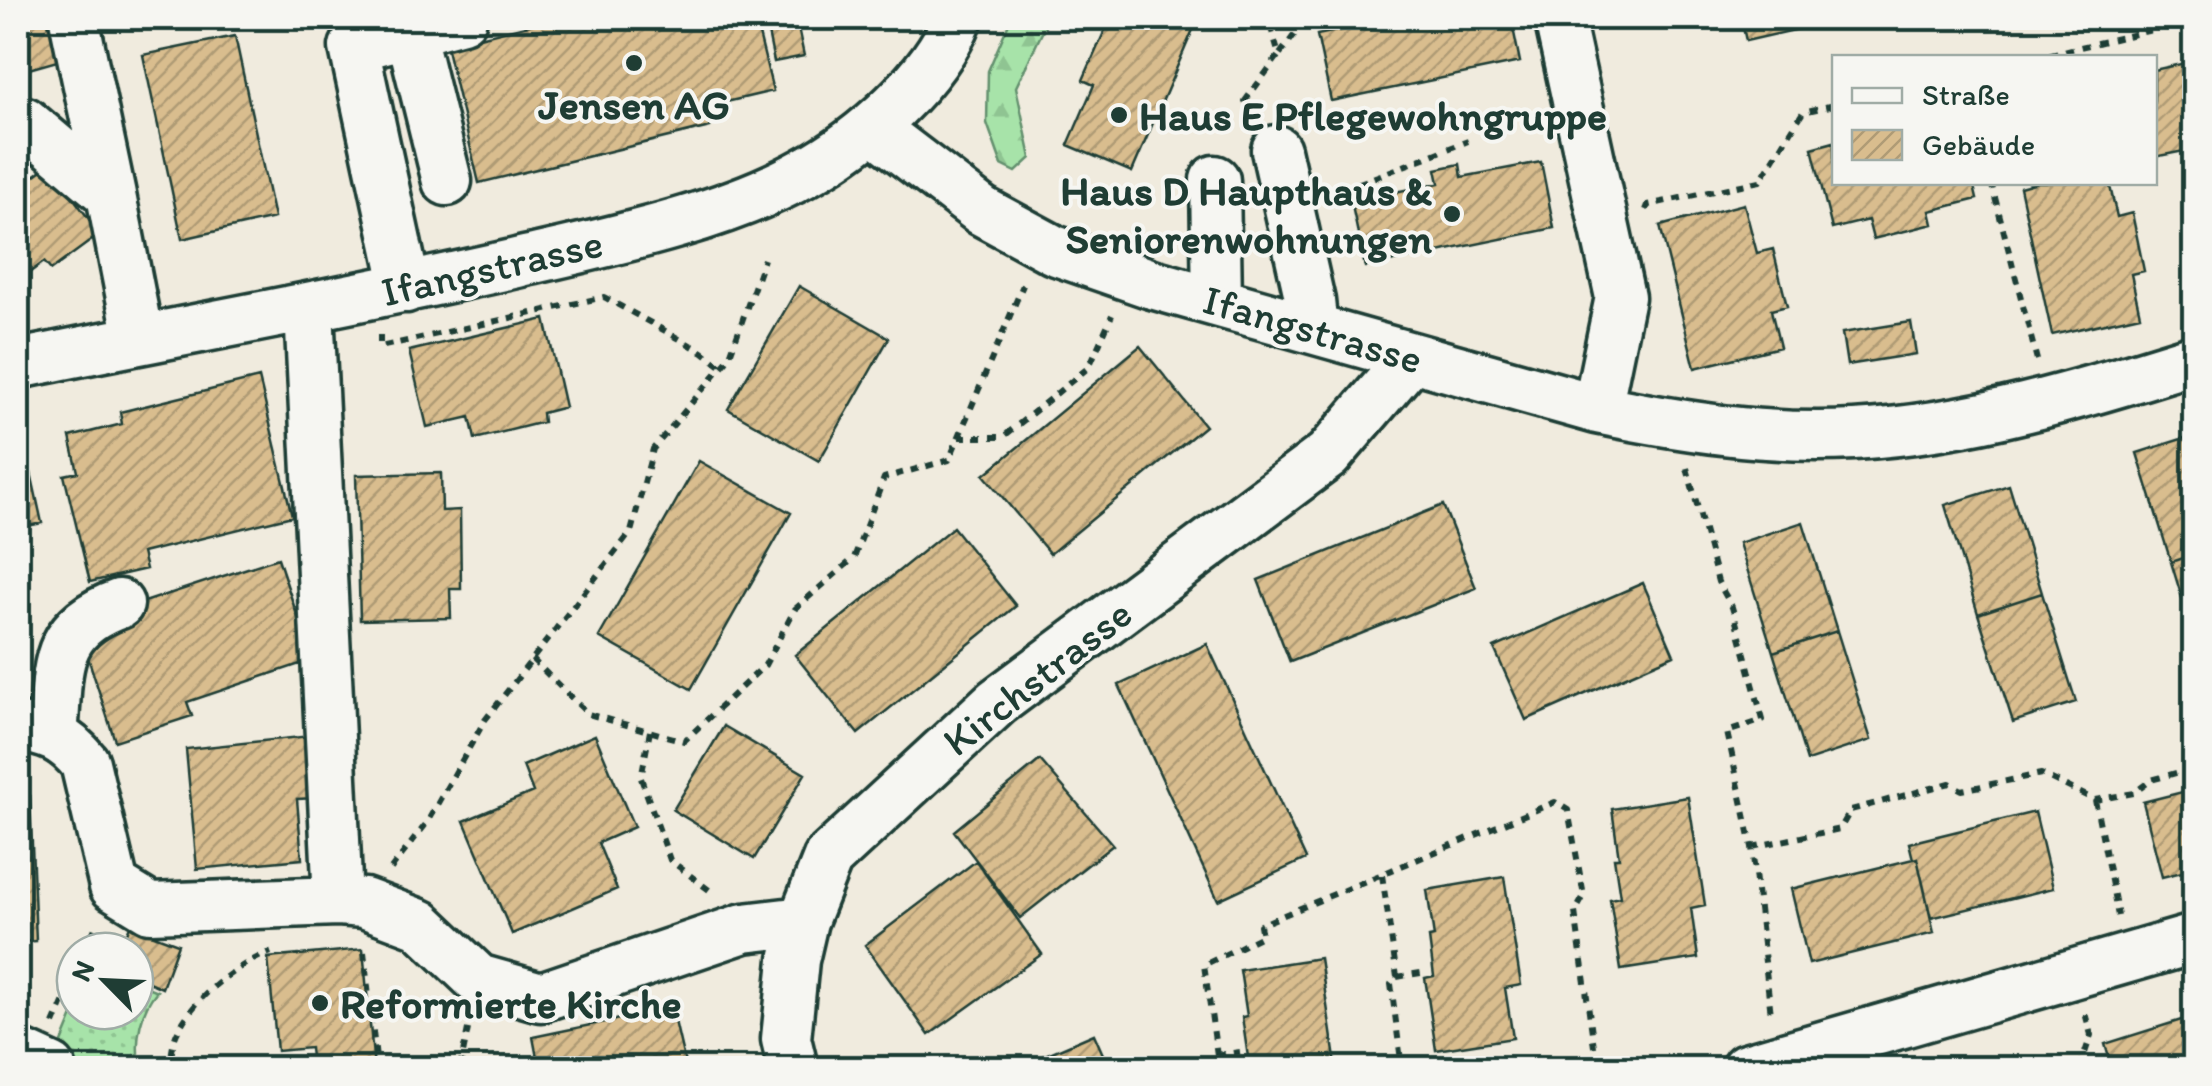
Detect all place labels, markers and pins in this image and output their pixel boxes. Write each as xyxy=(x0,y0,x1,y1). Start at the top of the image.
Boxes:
marker: Jensen AG xyxy=(623,52,645,74)
place label: Jensen AG xyxy=(537,79,730,130)
place label: Haus E Pflegewohngruppe xyxy=(1139,90,1607,141)
marker: Haus E Pflegewohngruppe xyxy=(1108,104,1130,126)
place label: Haus D Haupthaus & Seniorenwohnungen xyxy=(1060,165,1433,264)
marker: Haus D Haupthaus & Seniorenwohnungen xyxy=(1441,203,1463,225)
place label: Reformierte Kirche xyxy=(340,978,681,1029)
marker: Reformierte Kirche xyxy=(309,992,331,1014)

